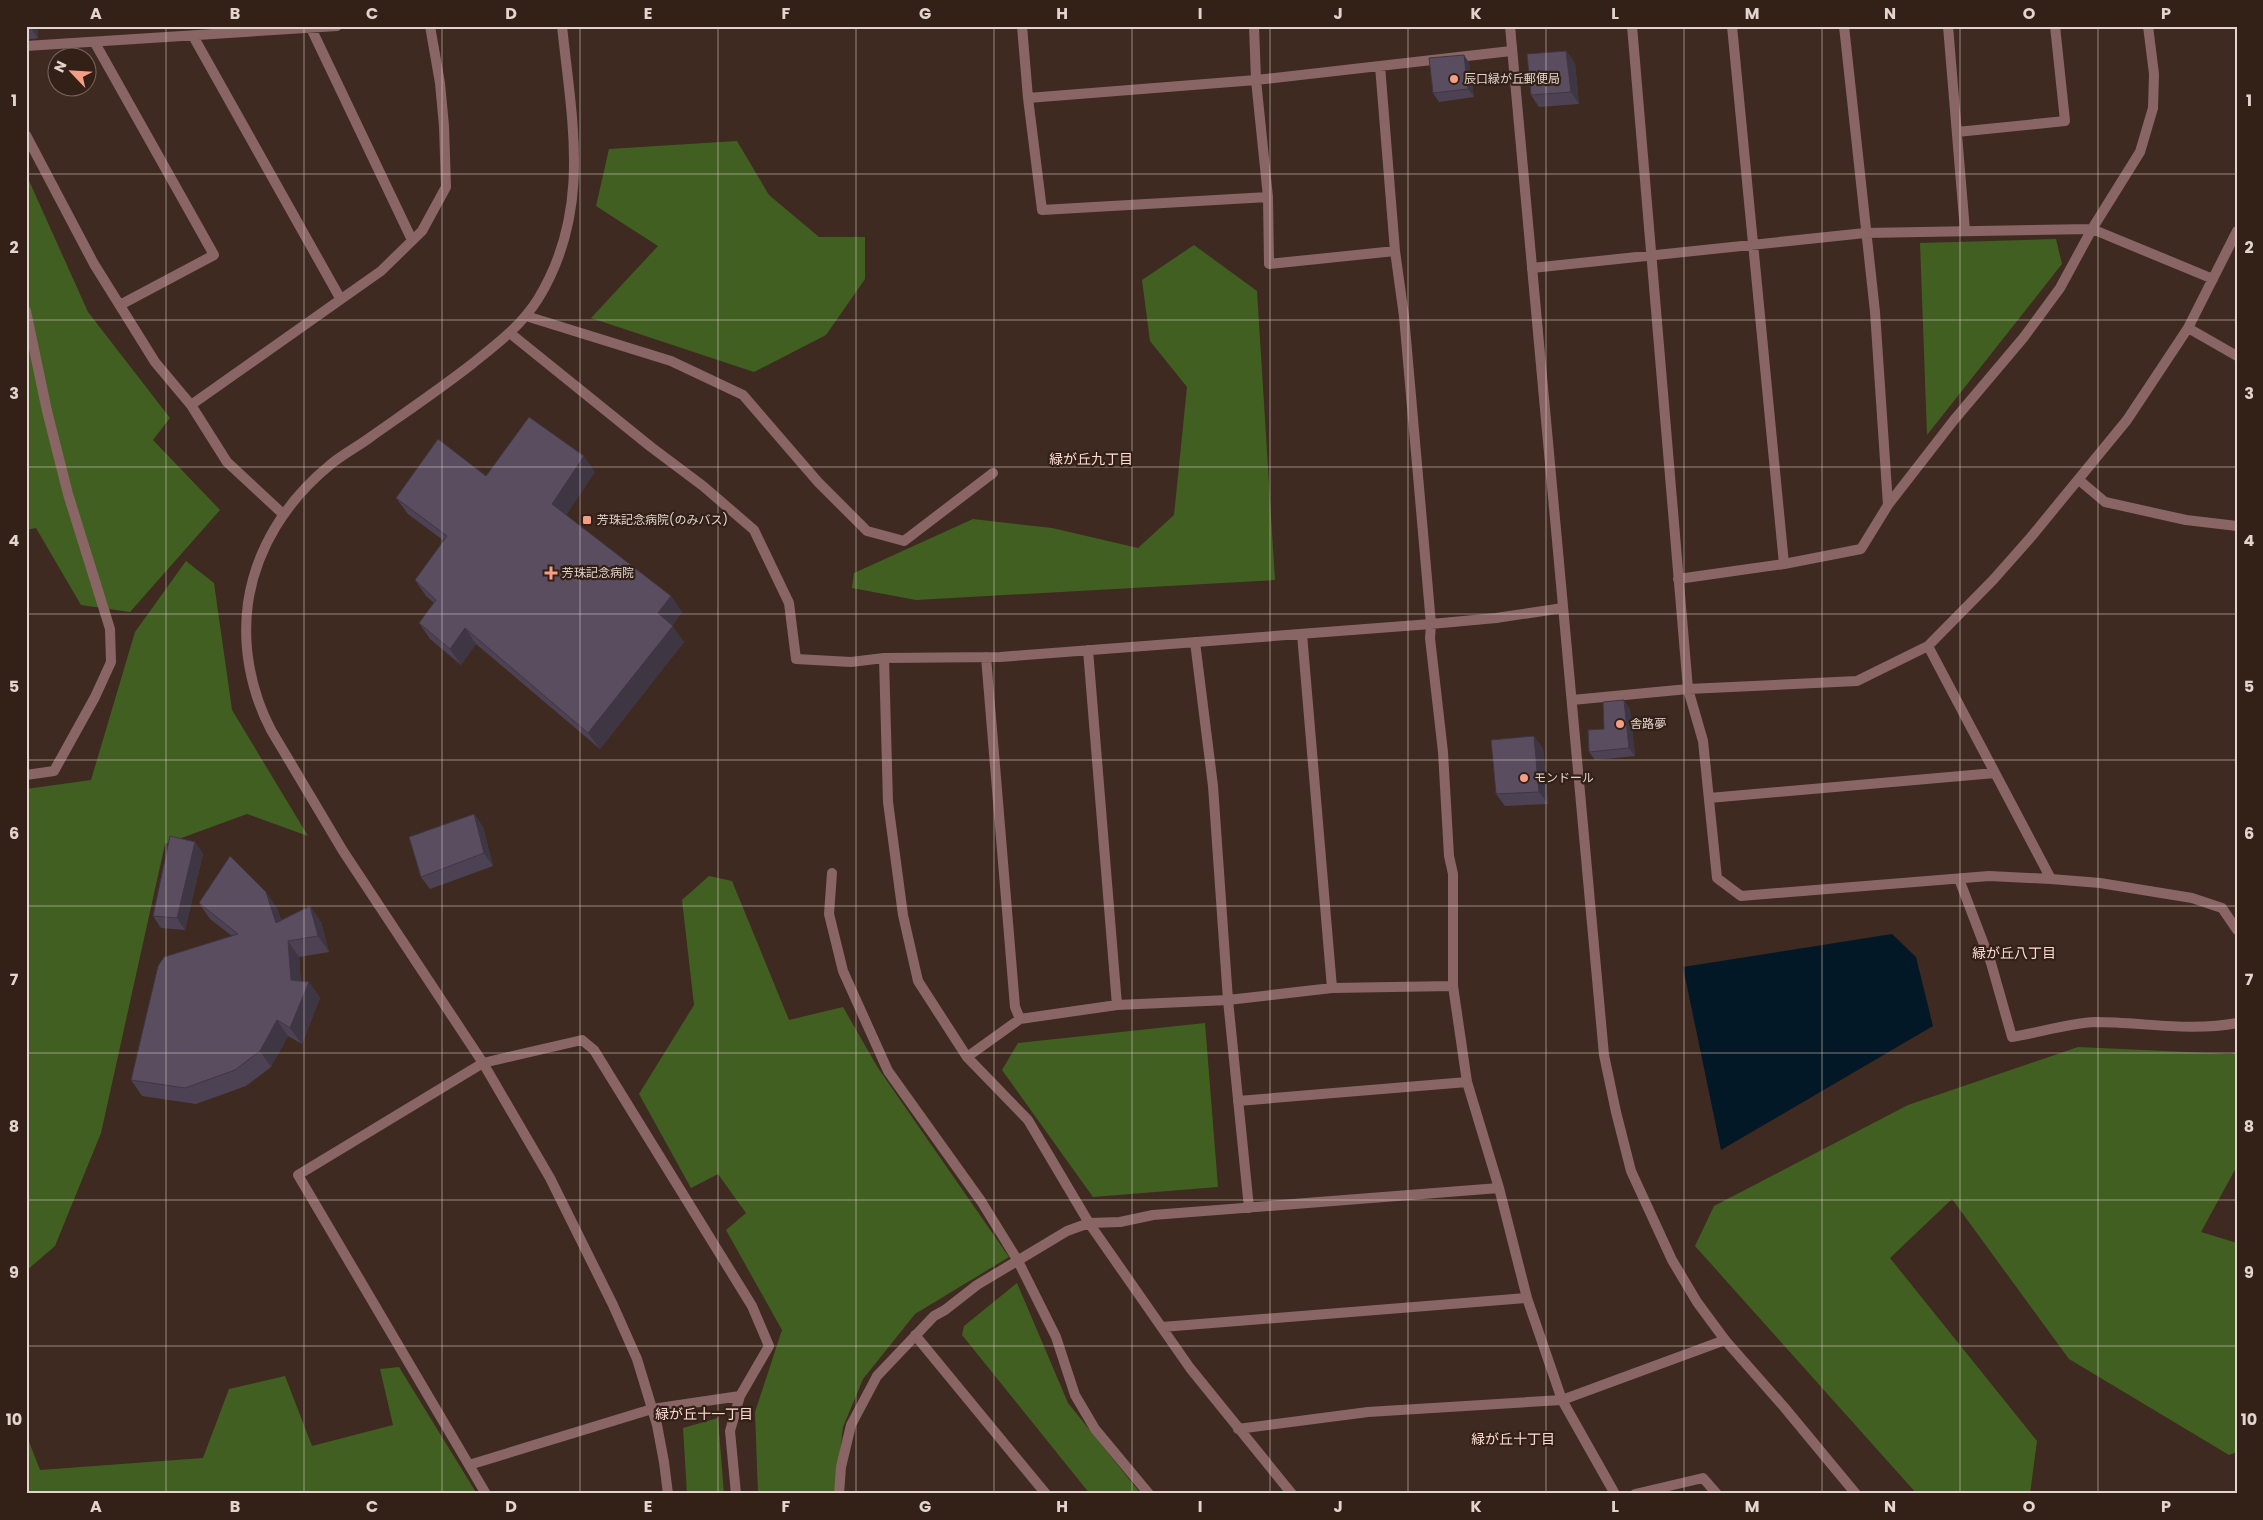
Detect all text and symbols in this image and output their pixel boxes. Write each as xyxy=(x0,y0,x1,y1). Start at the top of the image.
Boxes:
text: A xyxy=(90,2,102,25)
text: B xyxy=(230,2,240,25)
text: C xyxy=(366,2,378,25)
text: D xyxy=(505,2,517,25)
text: E xyxy=(644,2,652,25)
text: F xyxy=(782,2,791,25)
text: G xyxy=(919,2,931,25)
text: H xyxy=(1056,2,1068,25)
text: I xyxy=(1198,2,1202,25)
text: J xyxy=(1333,2,1343,25)
text: K xyxy=(1470,2,1482,25)
text: L xyxy=(1611,2,1619,25)
text: M xyxy=(1745,2,1759,25)
text: N xyxy=(1884,2,1896,25)
text: O xyxy=(2023,2,2036,25)
text: P xyxy=(2161,2,2171,25)
north arrow xyxy=(48,48,98,98)
text: N xyxy=(49,58,72,76)
place label: 辰口緑が丘郵便局 xyxy=(1464,70,1560,87)
marker: 辰口緑が丘郵便局 xyxy=(1448,73,1460,85)
text: 1 xyxy=(11,89,17,112)
text: 1 xyxy=(2246,89,2252,112)
text: 2 xyxy=(9,236,19,259)
text: 2 xyxy=(2244,236,2254,259)
text: 3 xyxy=(9,382,19,405)
text: 3 xyxy=(2244,382,2254,405)
district label: 緑が丘九丁目 xyxy=(1049,449,1133,469)
place label: 芳珠記念病院(のみバス) xyxy=(597,511,728,528)
marker: 芳珠記念病院(のみバス) xyxy=(581,514,593,526)
text: 4 xyxy=(9,529,20,552)
text: 4 xyxy=(2244,529,2255,552)
place label: 芳珠記念病院 xyxy=(562,564,634,581)
marker: 芳珠記念病院 xyxy=(544,566,558,580)
text: 5 xyxy=(9,675,19,698)
text: 5 xyxy=(2244,675,2254,698)
place label: 舎路夢 xyxy=(1630,715,1666,732)
marker: 舎路夢 xyxy=(1614,718,1626,730)
place label: モンドール xyxy=(1534,769,1594,786)
marker: モンドール xyxy=(1518,772,1530,784)
text: 6 xyxy=(9,822,19,845)
text: 6 xyxy=(2244,822,2254,845)
district label: 緑が丘八丁目 xyxy=(1972,943,2056,963)
text: 7 xyxy=(10,968,19,991)
text: 7 xyxy=(2245,968,2254,991)
text: 8 xyxy=(9,1115,19,1138)
text: 8 xyxy=(2244,1115,2254,1138)
text: 9 xyxy=(9,1261,19,1284)
text: 9 xyxy=(2244,1261,2254,1284)
district label: 緑が丘十一丁目 xyxy=(655,1404,753,1424)
text: 10 xyxy=(6,1408,22,1431)
text: 10 xyxy=(2241,1408,2257,1431)
district label: 緑が丘十丁目 xyxy=(1471,1429,1555,1449)
text: A xyxy=(90,1495,102,1518)
text: B xyxy=(230,1495,240,1518)
text: C xyxy=(366,1495,378,1518)
text: D xyxy=(505,1495,517,1518)
text: E xyxy=(644,1495,652,1518)
text: F xyxy=(782,1495,791,1518)
text: G xyxy=(919,1495,931,1518)
text: H xyxy=(1056,1495,1068,1518)
text: I xyxy=(1198,1495,1202,1518)
text: J xyxy=(1333,1495,1343,1518)
text: K xyxy=(1470,1495,1482,1518)
text: L xyxy=(1611,1495,1619,1518)
text: M xyxy=(1745,1495,1759,1518)
text: N xyxy=(1884,1495,1896,1518)
text: O xyxy=(2023,1495,2036,1518)
text: P xyxy=(2161,1495,2171,1518)

